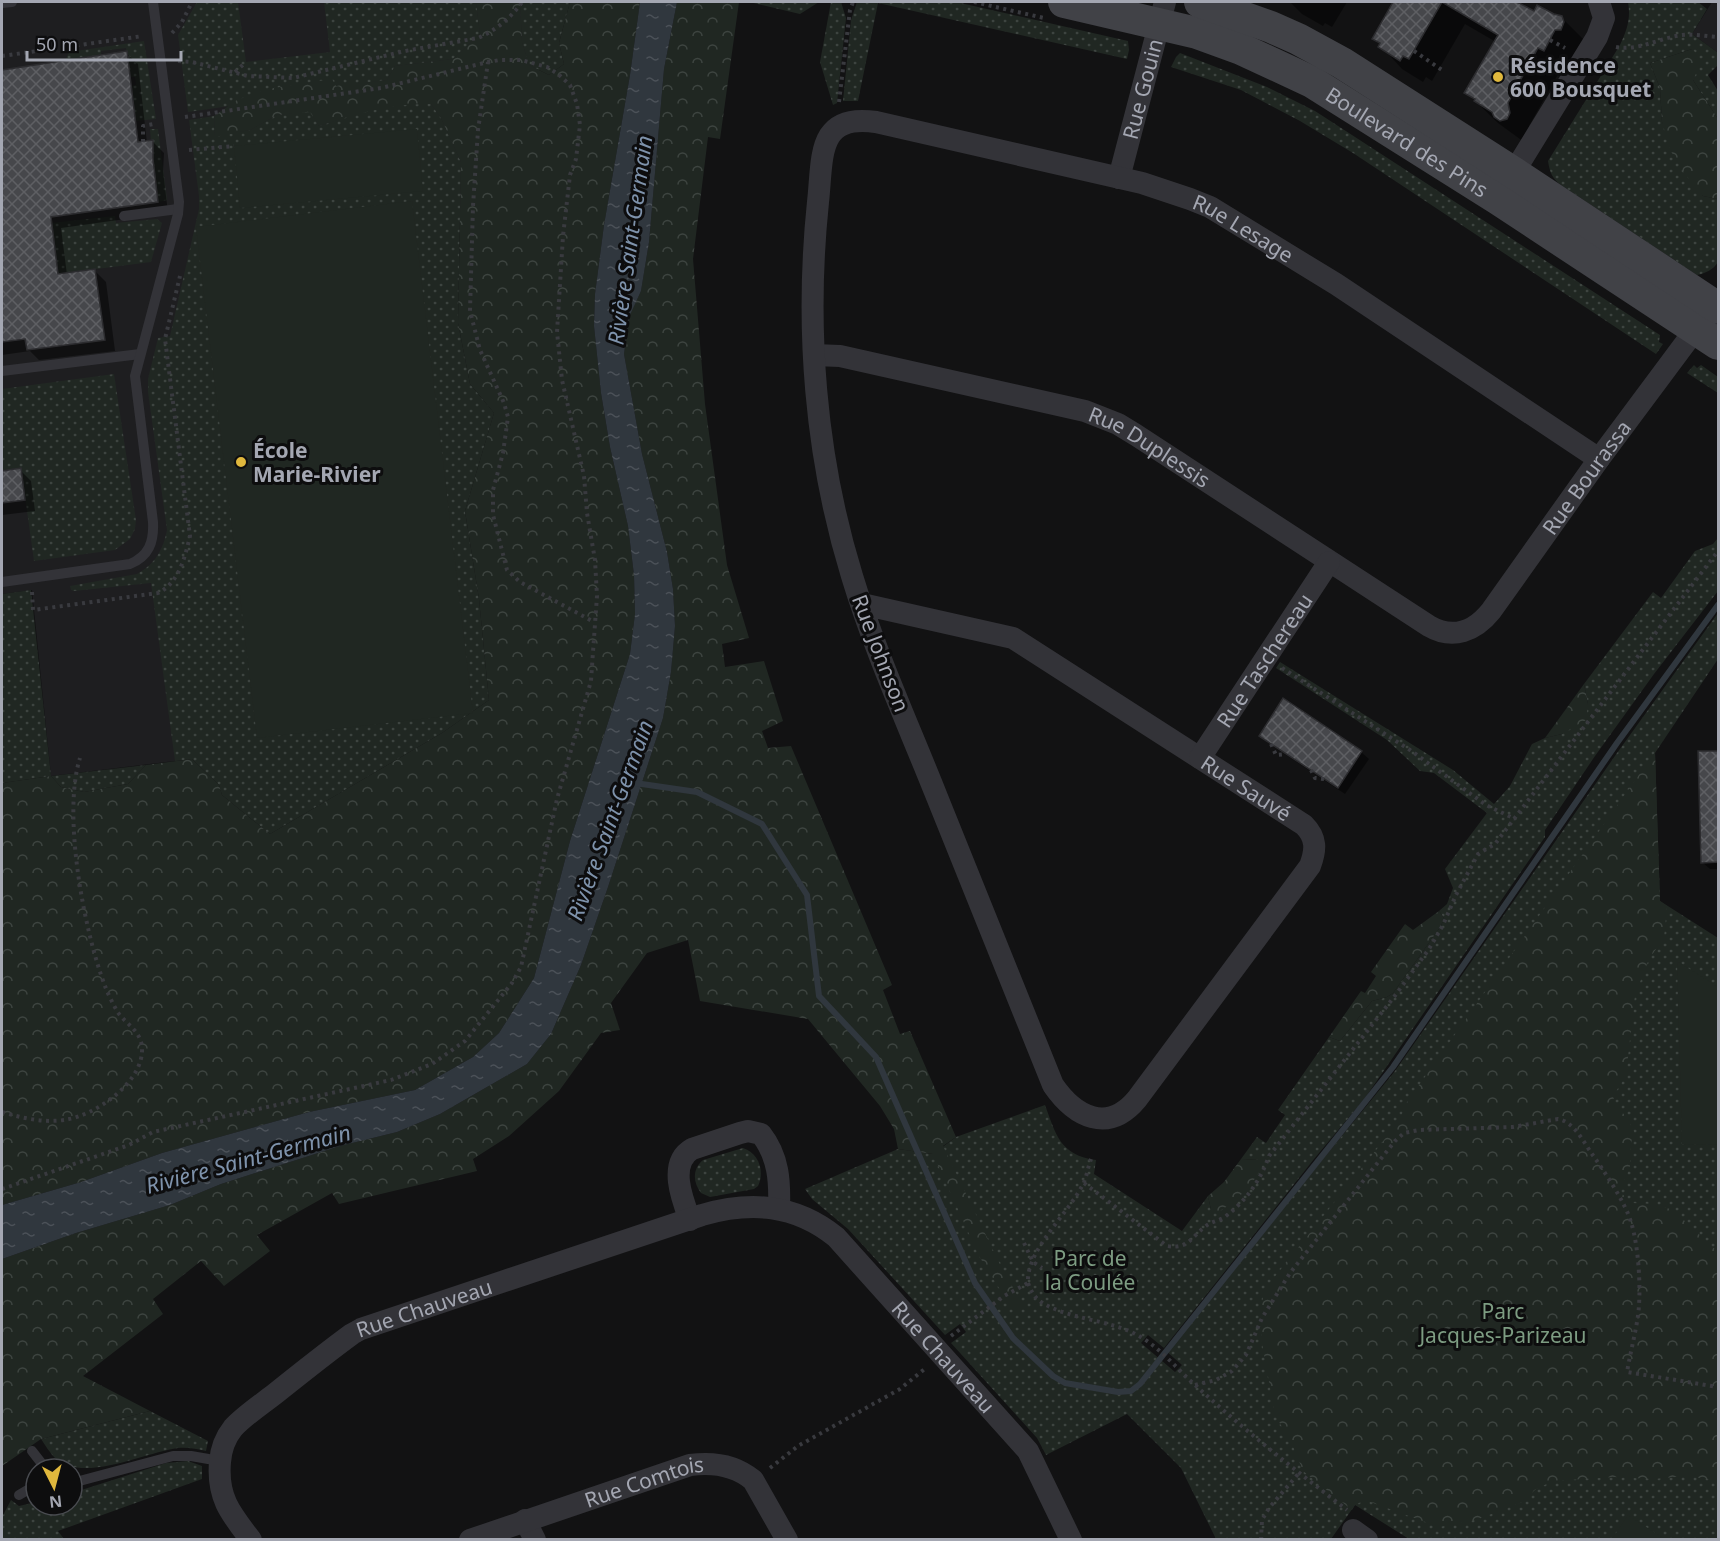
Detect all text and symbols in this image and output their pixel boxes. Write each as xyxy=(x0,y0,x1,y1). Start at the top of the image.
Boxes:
scale bar xyxy=(27,24,182,62)
text: 50 m xyxy=(36,32,78,56)
street label: Rue Gouin xyxy=(1116,36,1169,142)
place label: Résidence 600 Bousquet xyxy=(1510,51,1651,103)
marker: Résidence 600 Bousquet xyxy=(1491,70,1505,84)
street label: Boulevard des Pins xyxy=(1321,80,1494,203)
water label: Rivière Saint-Germain xyxy=(599,133,659,347)
street label: Rue Lesage xyxy=(1189,188,1299,269)
street label: Rue Duplessis xyxy=(1085,400,1216,494)
street label: Rue Bourassa xyxy=(1536,415,1637,540)
place label: École Marie-Rivier xyxy=(253,436,381,488)
marker: École Marie-Rivier xyxy=(234,455,248,469)
street label: Rue Taschereau xyxy=(1210,588,1319,733)
street label: Rue Johnson xyxy=(846,590,916,716)
water label: Rivière Saint-Germain xyxy=(559,716,659,924)
street label: Rue Sauvé xyxy=(1196,748,1297,827)
water label: Rivière Saint-Germain xyxy=(142,1116,354,1200)
park label: Parc de la Coulée xyxy=(1045,1244,1135,1296)
street label: Rue Chauveau xyxy=(352,1272,496,1344)
street label: Rue Chauveau xyxy=(886,1295,1001,1419)
park label: Parc Jacques-Parizeau xyxy=(1417,1297,1587,1349)
street label: Rue Comtois xyxy=(581,1450,705,1514)
north arrow xyxy=(24,1457,84,1517)
text: N xyxy=(48,1490,63,1514)

